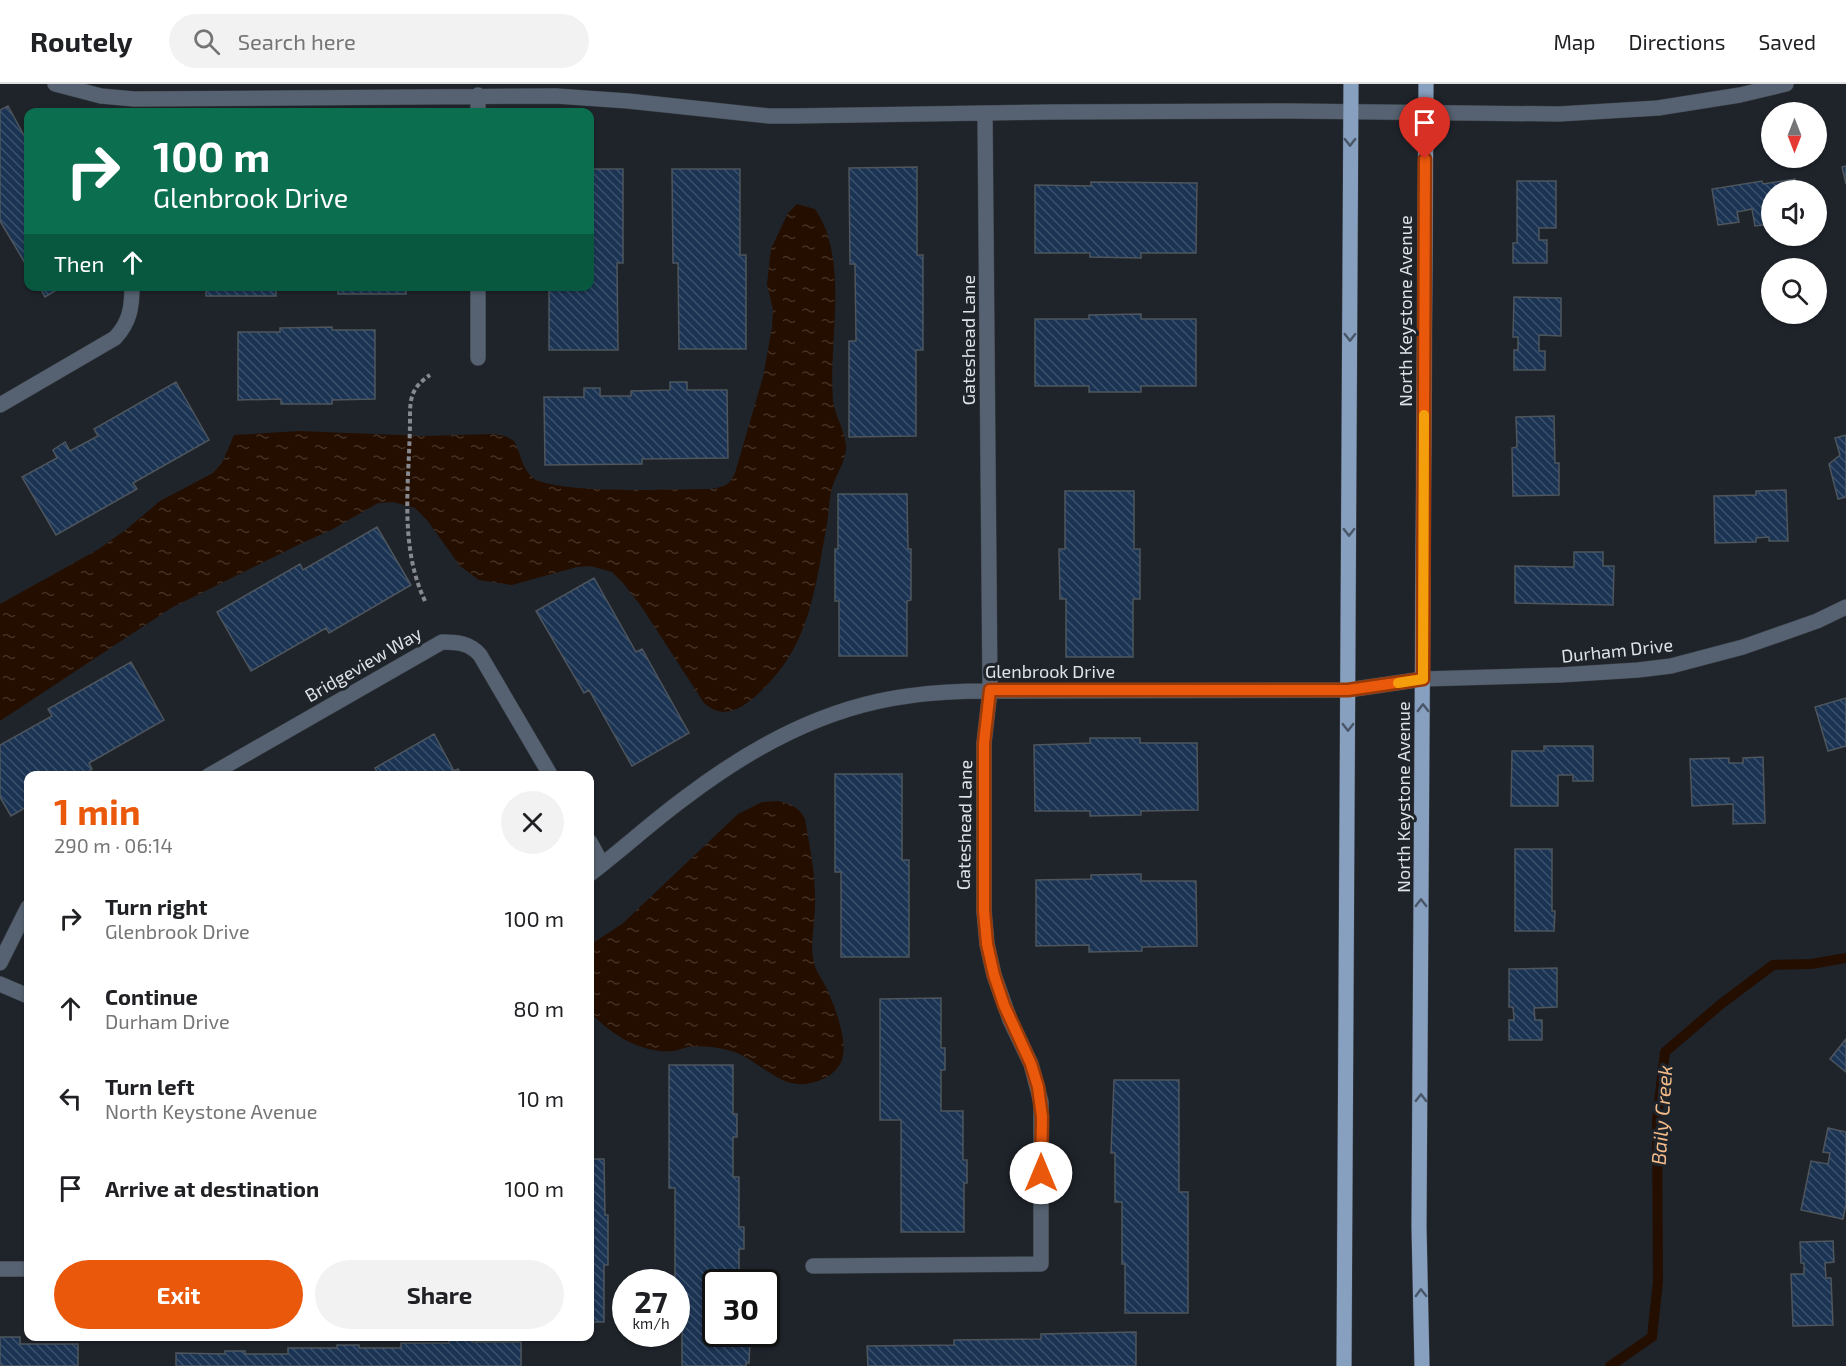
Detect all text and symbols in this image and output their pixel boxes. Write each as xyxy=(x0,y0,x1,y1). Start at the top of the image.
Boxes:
search box xyxy=(169,14,589,68)
text: Routely xyxy=(30,24,133,58)
icon: search xyxy=(190,25,223,58)
text: Search here xyxy=(238,28,356,54)
text: Map xyxy=(1553,29,1596,54)
text: Directions xyxy=(1629,29,1725,54)
text: Saved xyxy=(1758,29,1816,54)
pin xyxy=(1399,97,1450,159)
north arrow xyxy=(1761,102,1827,168)
map controls xyxy=(1761,102,1827,324)
icon: arrive xyxy=(1408,106,1441,139)
text: 100 m xyxy=(153,130,270,180)
icon: right xyxy=(54,132,132,210)
one-way arrow xyxy=(1344,138,1356,147)
button: sound xyxy=(1761,180,1827,246)
text: Glenbrook Drive xyxy=(153,181,348,213)
street label: North Keystone Avenue xyxy=(1394,215,1416,407)
icon: ahead xyxy=(116,246,149,279)
text: Then xyxy=(54,250,104,276)
button: search xyxy=(1761,258,1827,324)
street label: Gateshead Lane xyxy=(957,275,979,405)
one-way arrow xyxy=(1344,333,1356,342)
one-way arrow xyxy=(1343,528,1355,537)
street label: Bridgeview Way xyxy=(301,622,426,706)
street label: Durham Drive xyxy=(1560,633,1674,667)
street label: Glenbrook Drive xyxy=(985,660,1115,682)
street label: North Keystone Avenue xyxy=(1392,701,1414,893)
one-way arrow xyxy=(1417,703,1429,712)
one-way arrow xyxy=(1342,723,1354,732)
street label: Gateshead Lane xyxy=(952,760,976,890)
text: 1 min xyxy=(54,789,141,832)
button: close xyxy=(501,791,564,854)
text: 290 m · 06:14 xyxy=(54,833,173,857)
text: Turn right xyxy=(105,893,207,919)
one-way arrow xyxy=(1415,898,1427,907)
icon: right xyxy=(54,902,87,935)
text: 100 m xyxy=(505,905,564,931)
text: Glenbrook Drive xyxy=(105,919,250,943)
text: Continue xyxy=(105,983,198,1009)
icon: ahead xyxy=(54,992,87,1025)
text: 80 m xyxy=(513,995,564,1021)
text: Durham Drive xyxy=(105,1009,230,1033)
water label: Baily Creek xyxy=(1646,1064,1677,1166)
text: Turn left xyxy=(105,1073,194,1099)
icon: left xyxy=(54,1082,87,1115)
text: 10 m xyxy=(518,1085,564,1111)
one-way arrow xyxy=(1415,1093,1427,1102)
text: North Keystone Avenue xyxy=(105,1099,318,1123)
position arrow xyxy=(1009,1141,1073,1205)
icon: arrive xyxy=(54,1172,87,1205)
text: Arrive at destination xyxy=(105,1175,319,1201)
text: 100 m xyxy=(505,1175,564,1201)
button: Exit xyxy=(54,1260,303,1329)
button: Share xyxy=(315,1260,564,1329)
speed limit sign: 30 xyxy=(702,1269,780,1347)
text: 27 xyxy=(634,1283,668,1319)
one-way arrow xyxy=(1415,1288,1427,1297)
text: km/h xyxy=(632,1314,670,1332)

